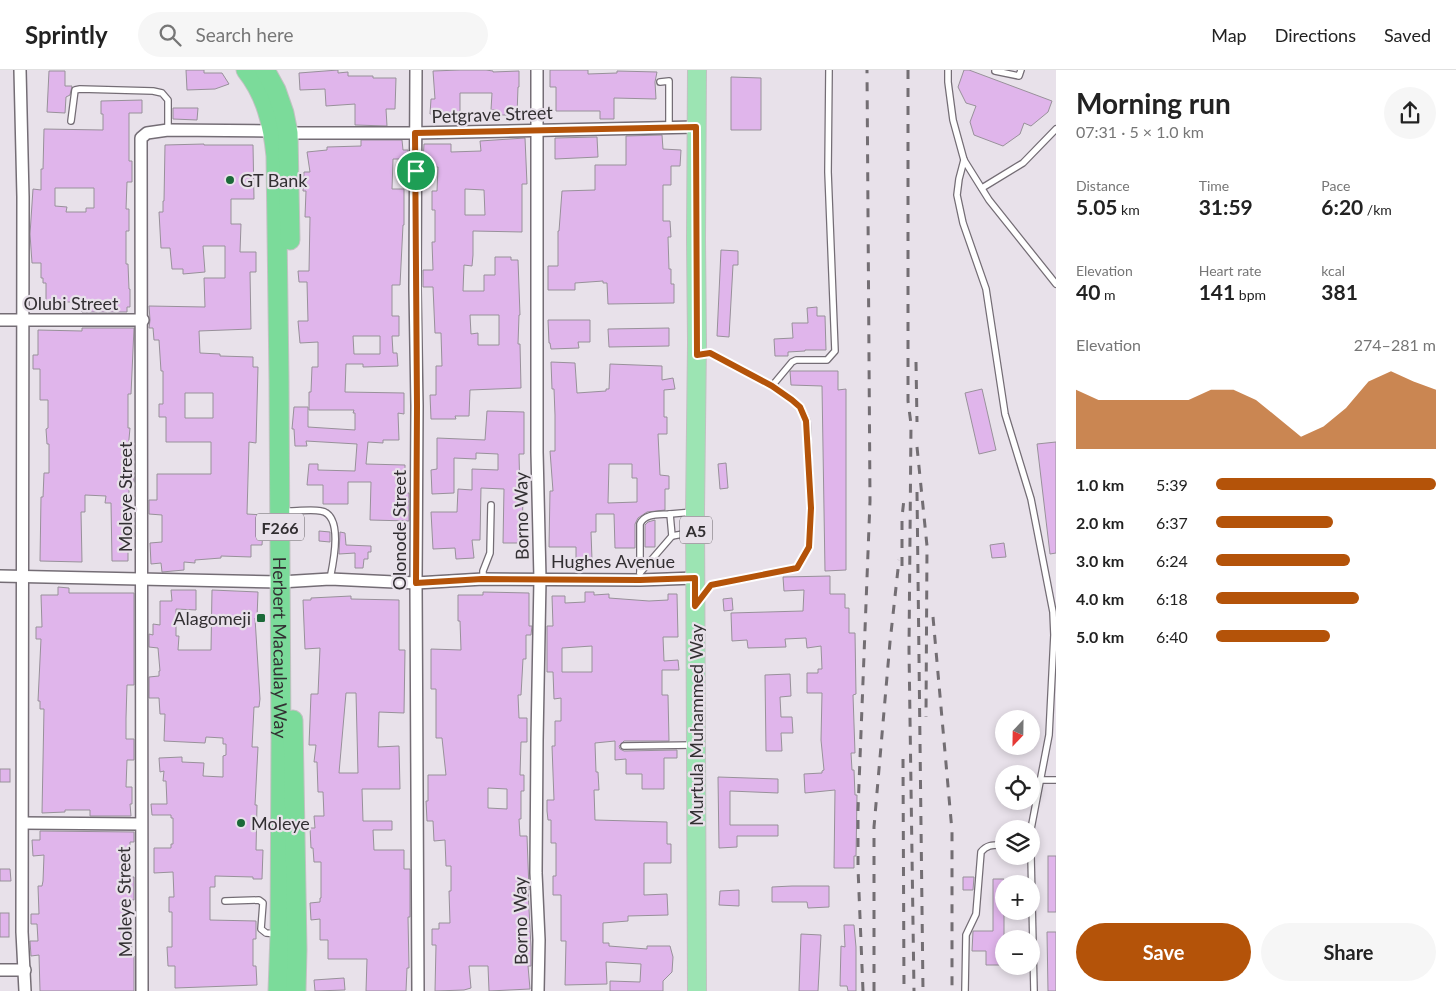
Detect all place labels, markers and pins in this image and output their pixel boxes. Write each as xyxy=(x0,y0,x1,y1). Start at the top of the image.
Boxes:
pin xyxy=(395,150,437,192)
place label: GT Bank xyxy=(240,169,308,191)
marker: GT Bank xyxy=(224,174,236,186)
place label: Alagomeji xyxy=(173,607,251,629)
marker: Alagomeji xyxy=(255,612,267,624)
place label: Moleye xyxy=(251,812,310,834)
marker: Moleye xyxy=(235,817,247,829)

